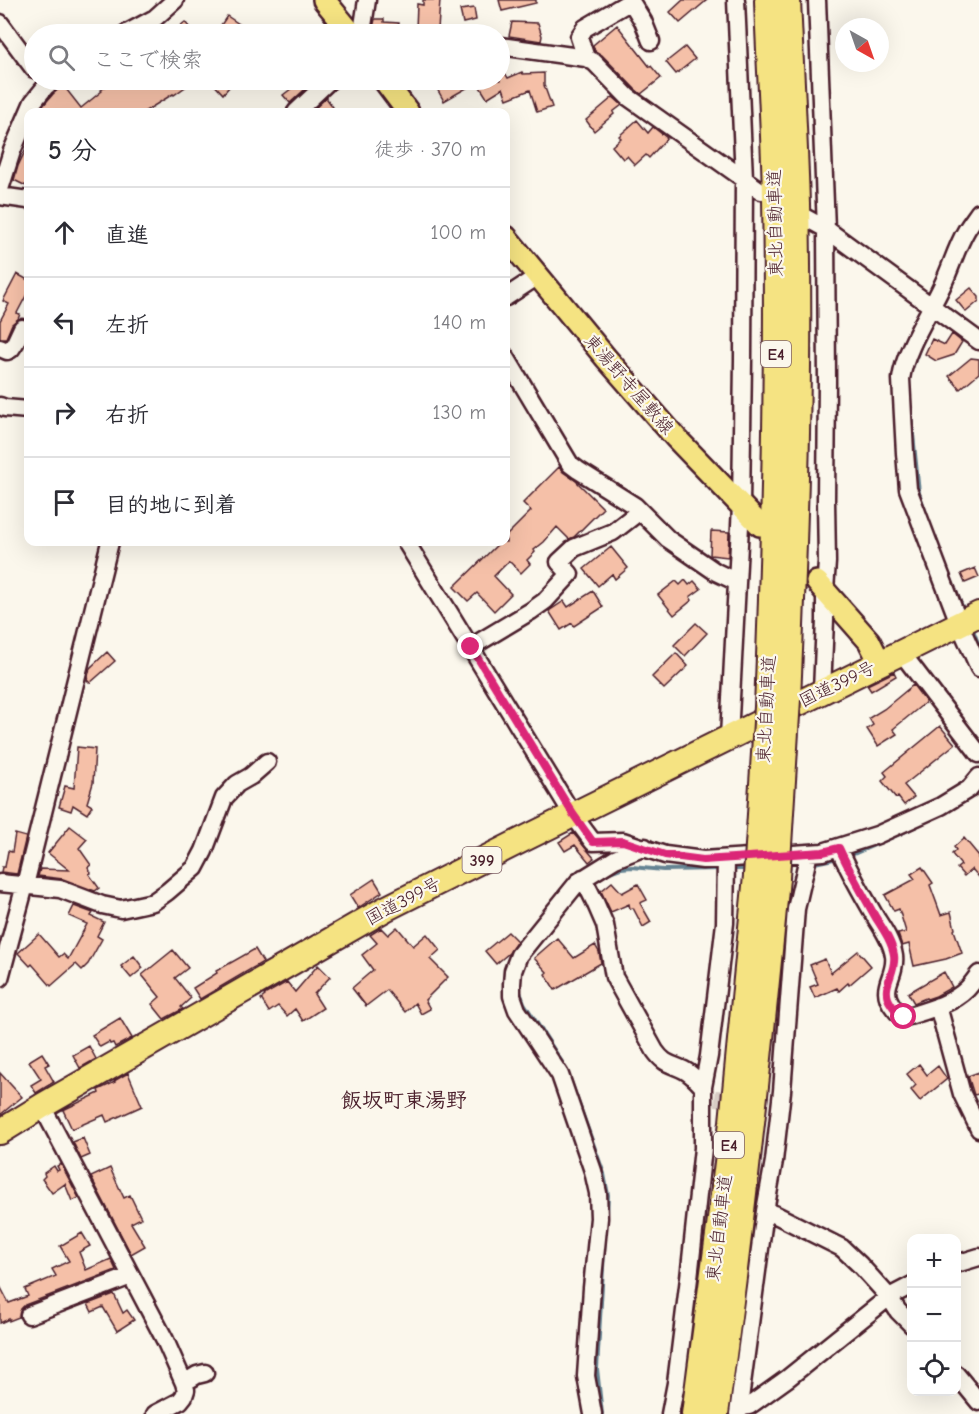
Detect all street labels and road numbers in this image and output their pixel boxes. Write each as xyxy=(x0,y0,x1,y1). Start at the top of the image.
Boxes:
street label: 東北自動車道 xyxy=(764,169,787,277)
street label: 東湯野寺屋敷線 xyxy=(579,330,678,439)
road number: E4 xyxy=(761,341,791,367)
street label: 東北自動車道 xyxy=(753,655,780,764)
street label: 国道399号 xyxy=(796,657,879,712)
road number: 399 xyxy=(462,847,502,873)
street label: 国道399号 xyxy=(362,873,444,930)
road number: E4 xyxy=(714,1132,744,1158)
street label: 東北自動車道 xyxy=(702,1173,736,1283)

